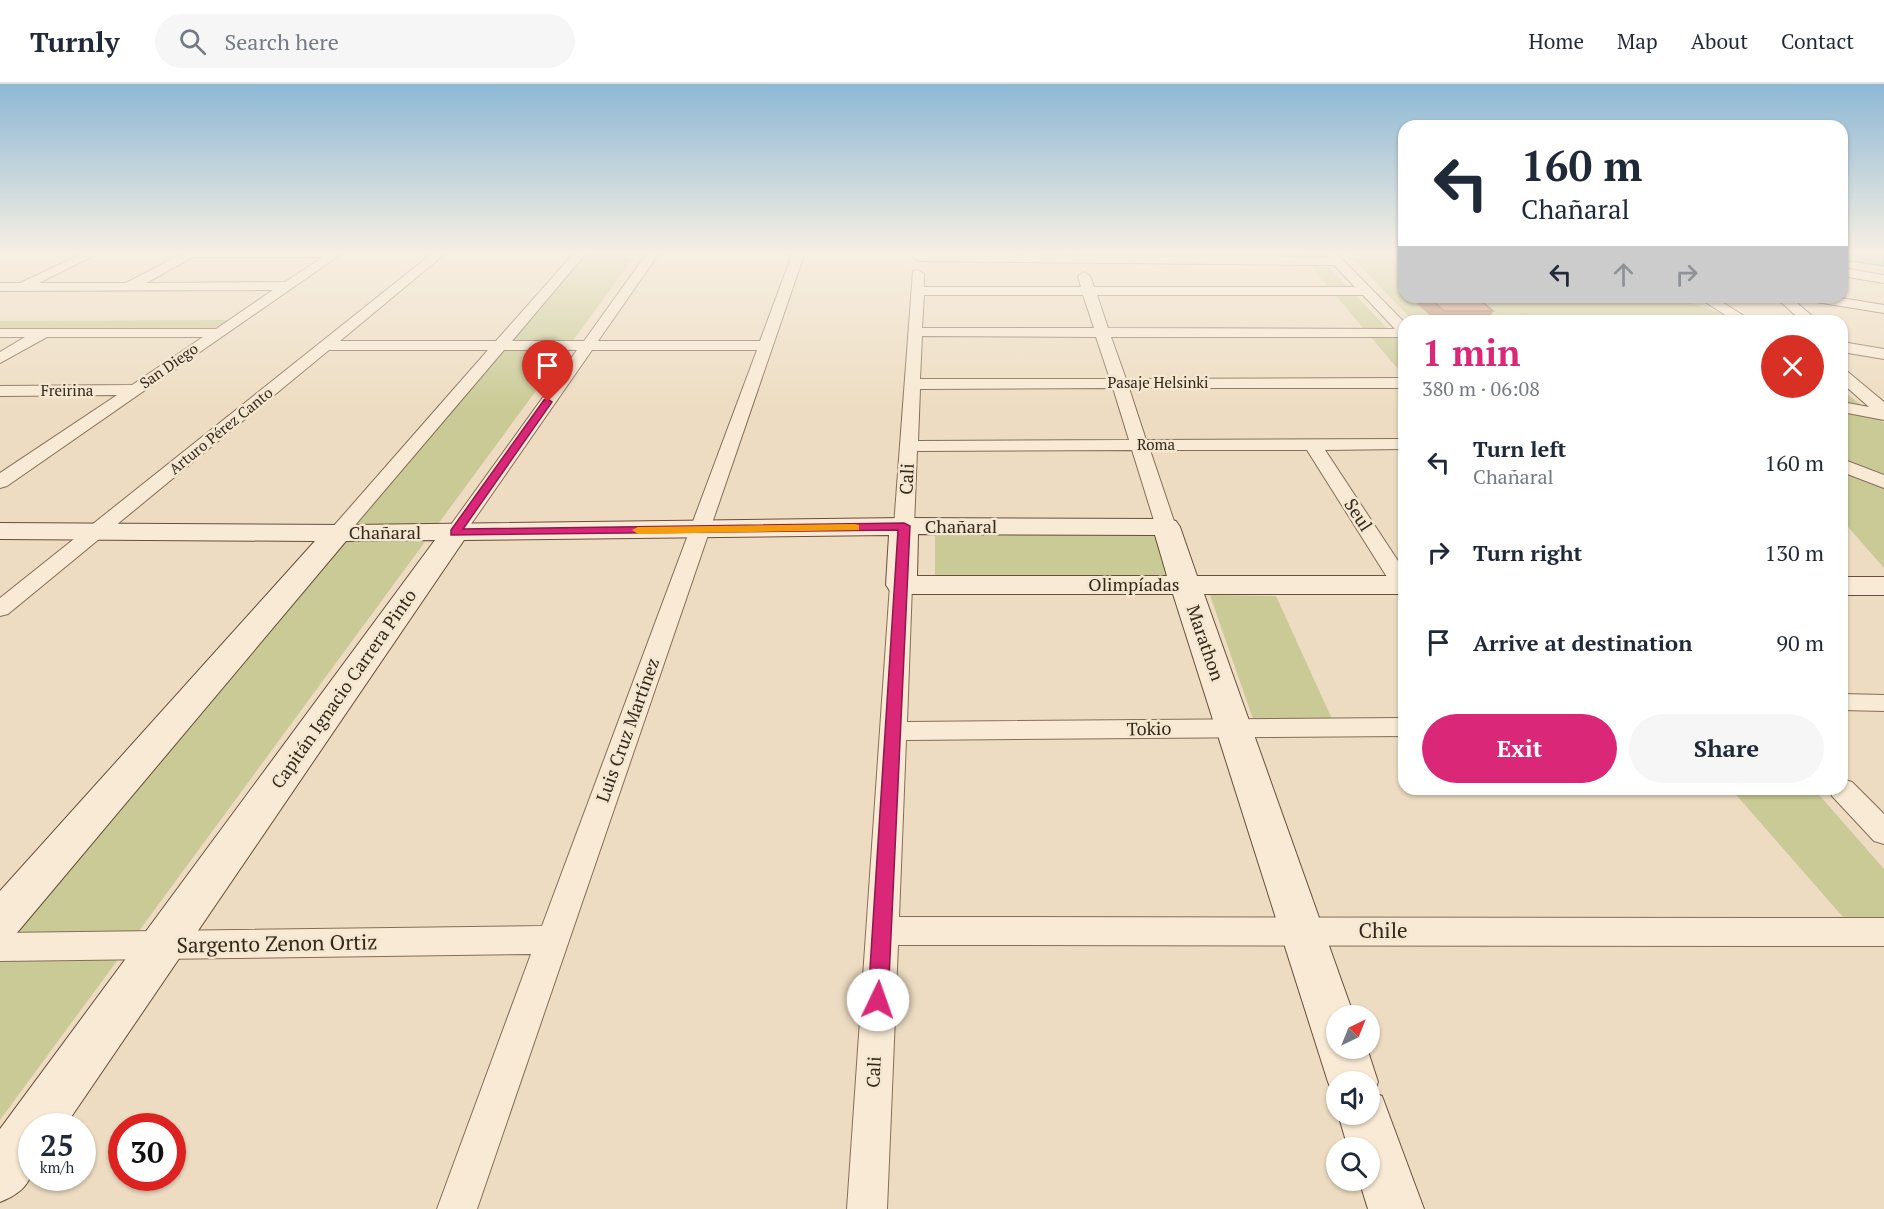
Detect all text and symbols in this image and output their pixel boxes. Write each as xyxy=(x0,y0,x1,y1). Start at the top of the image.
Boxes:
search box xyxy=(155,14,575,68)
text: Turnly xyxy=(30,23,119,60)
icon: search xyxy=(176,25,209,58)
text: Search here xyxy=(224,27,339,56)
text: Home xyxy=(1528,27,1584,55)
text: Map xyxy=(1617,27,1658,55)
text: About xyxy=(1691,27,1748,55)
text: Contact xyxy=(1781,27,1854,55)
text: 160 m xyxy=(1521,137,1642,193)
icon: left xyxy=(1422,144,1500,222)
text: Chañaral xyxy=(1521,191,1630,227)
icon: left xyxy=(1544,258,1577,291)
icon: ahead xyxy=(1607,258,1640,291)
icon: right xyxy=(1670,258,1703,291)
text: 1 min xyxy=(1422,329,1520,376)
button: close xyxy=(1761,335,1824,398)
street label: San Diego xyxy=(135,338,202,393)
pin xyxy=(522,340,573,402)
icon: arrive xyxy=(531,349,564,382)
street label: Pasaje Helsinki xyxy=(1107,372,1209,392)
text: 380 m · 06:08 xyxy=(1422,375,1540,402)
street label: Freirina xyxy=(41,380,94,400)
street label: Arturo Pérez Canto xyxy=(164,382,276,478)
street label: Roma xyxy=(1137,434,1175,454)
text: Turn left xyxy=(1473,434,1566,463)
icon: left xyxy=(1422,446,1455,479)
text: 160 m xyxy=(1764,448,1824,477)
street label: Cali xyxy=(893,463,919,495)
text: Chañaral xyxy=(1473,463,1554,490)
street label: Seul xyxy=(1339,493,1378,535)
street label: Chañaral xyxy=(925,514,997,538)
street label: Chañaral xyxy=(349,520,421,544)
icon: right xyxy=(1422,536,1455,569)
text: Turn right xyxy=(1473,538,1582,567)
text: 130 m xyxy=(1764,538,1824,567)
street label: Olimpíadas xyxy=(1088,572,1180,596)
street label: Capitán Ignacio Carrera Pinto xyxy=(265,584,421,793)
street label: Marathon xyxy=(1182,602,1230,684)
icon: arrive xyxy=(1422,626,1455,659)
text: Arrive at destination xyxy=(1473,628,1692,657)
text: 90 m xyxy=(1776,628,1824,657)
street label: Luis Cruz Martínez xyxy=(590,654,664,805)
button: Exit xyxy=(1422,714,1617,783)
button: Share xyxy=(1629,714,1824,783)
street label: Tokio xyxy=(1126,716,1172,740)
street label: Chile xyxy=(1358,916,1408,944)
street label: Sargento Zenon Ortiz xyxy=(176,927,378,959)
position arrow xyxy=(846,968,910,1032)
north arrow xyxy=(1326,1005,1380,1059)
map controls xyxy=(1326,1005,1380,1191)
street label: Cali xyxy=(860,1056,886,1088)
button: sound xyxy=(1326,1071,1380,1125)
speed limit sign: 30 xyxy=(108,1113,186,1191)
text: 25 xyxy=(40,1125,74,1165)
button: search xyxy=(1326,1137,1380,1191)
text: km/h xyxy=(40,1157,74,1177)

